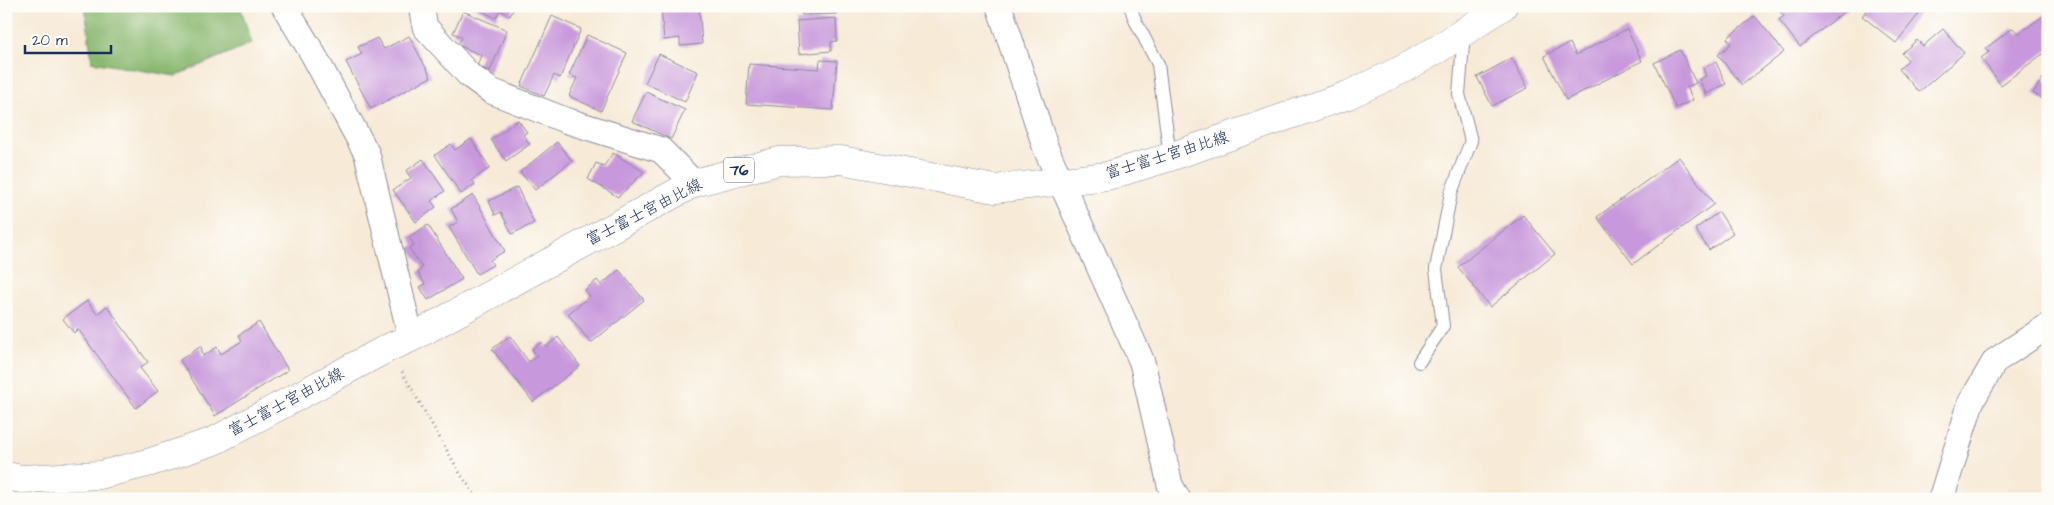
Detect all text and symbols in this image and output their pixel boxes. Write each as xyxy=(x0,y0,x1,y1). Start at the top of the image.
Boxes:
scale bar xyxy=(25,22,111,54)
text: 20 m xyxy=(32,30,68,51)
street label: 富士富士宮由比線 xyxy=(1103,126,1231,184)
road number: 76 xyxy=(724,158,754,182)
street label: 富士富士宮由比線 xyxy=(582,173,706,251)
street label: 富士富士宮由比線 xyxy=(224,362,348,442)

